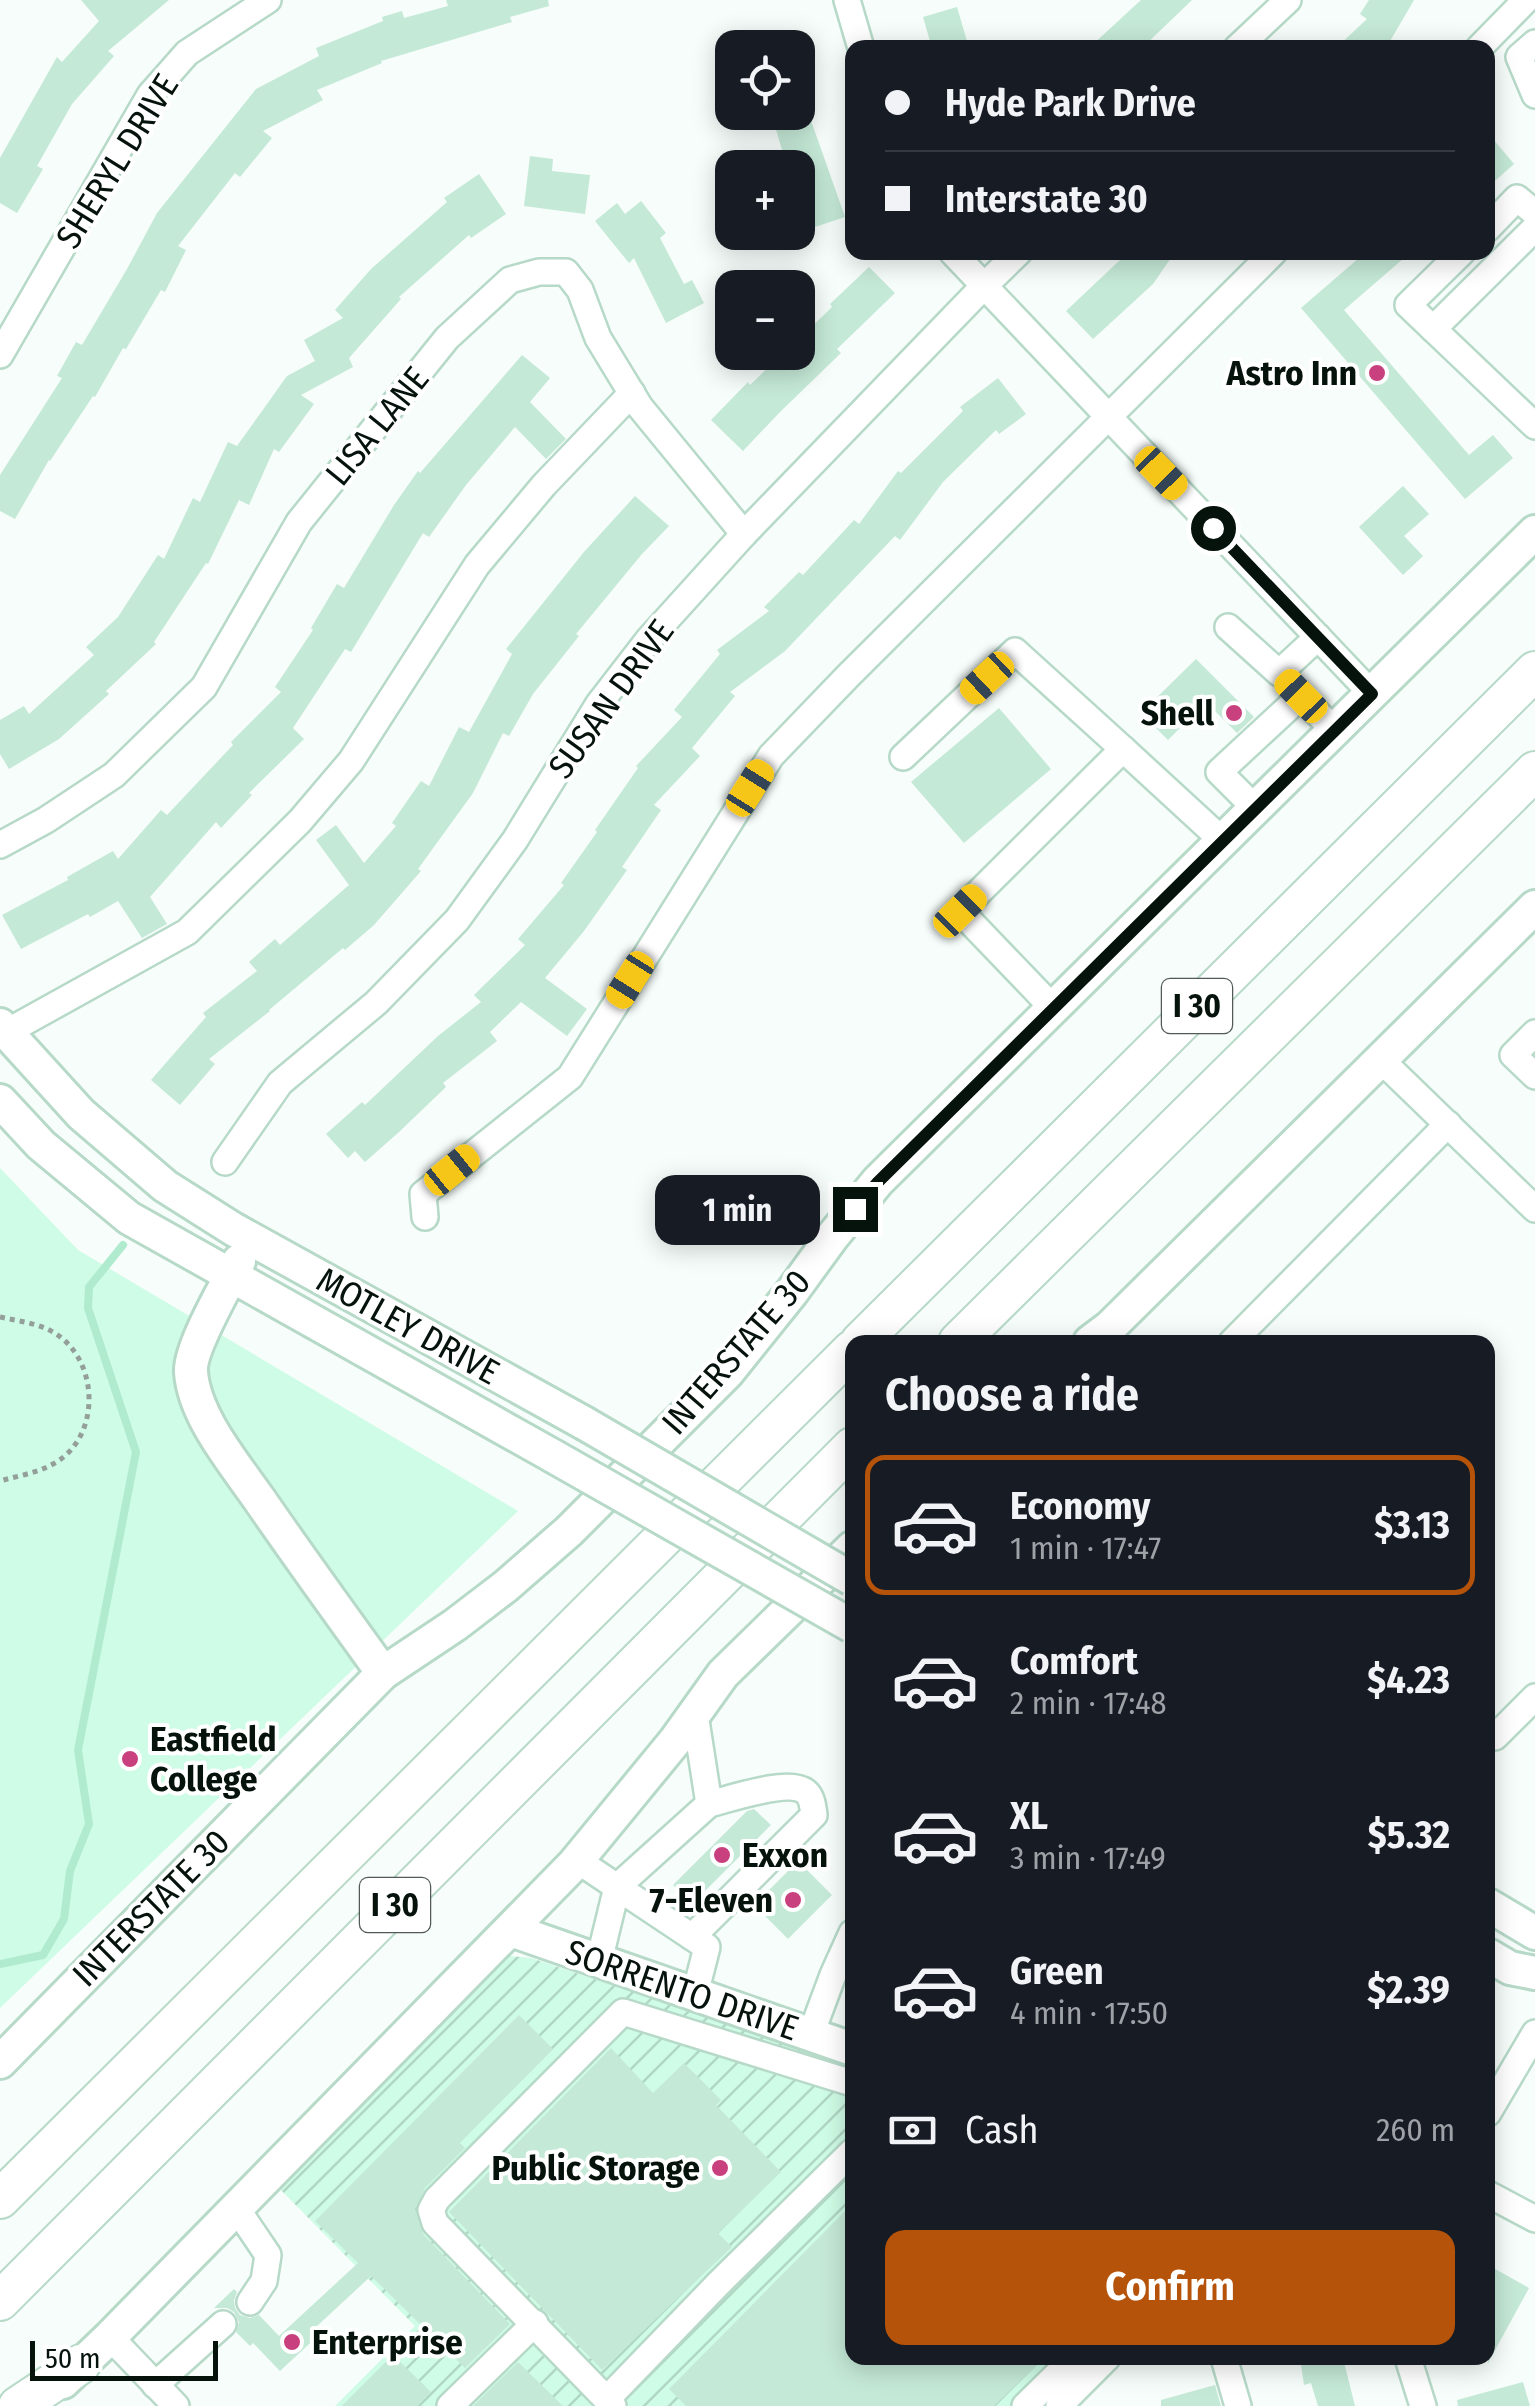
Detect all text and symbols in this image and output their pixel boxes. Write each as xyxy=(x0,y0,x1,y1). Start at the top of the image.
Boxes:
map controls xyxy=(715,30,815,370)
button: locate xyxy=(715,30,815,130)
street label: SHERYL DRIVE xyxy=(47,66,187,256)
text: Hyde Park Drive xyxy=(945,80,1196,126)
button: + xyxy=(715,150,815,250)
text: Interstate 30 xyxy=(945,176,1148,222)
button: − xyxy=(715,270,815,370)
place label: Astro Inn xyxy=(1225,352,1357,394)
street label: LISA LANE xyxy=(317,358,437,494)
marker: Astro Inn xyxy=(1366,362,1388,384)
car xyxy=(1129,441,1193,505)
route start xyxy=(1191,506,1236,551)
street label: SUSAN DRIVE xyxy=(539,612,683,786)
car xyxy=(955,647,1019,709)
car xyxy=(1269,664,1333,728)
place label: Shell xyxy=(1141,692,1214,734)
marker: Shell xyxy=(1223,702,1245,724)
car xyxy=(721,755,779,821)
car xyxy=(928,879,992,943)
car xyxy=(601,947,659,1013)
road number: I 30 xyxy=(1162,979,1232,1033)
car xyxy=(419,1139,485,1201)
callout: 1 min xyxy=(655,1174,820,1244)
route end xyxy=(833,1187,878,1232)
text: 1 min xyxy=(703,1191,772,1229)
street label: MOTLEY DRIVE xyxy=(310,1259,506,1393)
street label: INTERSTATE 30 xyxy=(653,1261,819,1443)
text: Choose a ride xyxy=(885,1368,1139,1422)
icon: car xyxy=(890,1480,980,1570)
text: Economy xyxy=(1010,1483,1150,1529)
text: $3.13 xyxy=(1374,1502,1450,1548)
text: 1 min · 17:47 xyxy=(1010,1529,1161,1567)
icon: car xyxy=(890,1635,980,1725)
text: Comfort xyxy=(1010,1638,1138,1684)
text: $4.23 xyxy=(1367,1657,1450,1703)
text: 2 min · 17:48 xyxy=(1010,1684,1167,1722)
place label: Eastfield College xyxy=(150,1718,276,1800)
marker: Eastfield College xyxy=(119,1748,141,1770)
icon: car xyxy=(890,1790,980,1880)
text: XL xyxy=(1010,1793,1048,1839)
text: $5.32 xyxy=(1368,1812,1450,1858)
street label: INTERSTATE 30 xyxy=(64,1821,238,1995)
place label: Exxon xyxy=(742,1834,828,1876)
text: 3 min · 17:49 xyxy=(1010,1839,1166,1877)
marker: Exxon xyxy=(711,1844,733,1866)
road number: I 30 xyxy=(360,1878,430,1932)
place label: 7-Eleven xyxy=(650,1879,773,1921)
marker: 7-Eleven xyxy=(782,1889,804,1911)
street label: SORRENTO DRIVE xyxy=(560,1931,804,2049)
icon: car xyxy=(890,1945,980,2035)
text: Green xyxy=(1010,1948,1104,1994)
text: $2.39 xyxy=(1367,1967,1450,2013)
text: 4 min · 17:50 xyxy=(1010,1994,1168,2032)
icon: cash xyxy=(885,2103,940,2158)
text: Cash xyxy=(965,2107,1039,2153)
text: 260 m xyxy=(1376,2111,1455,2149)
place label: Public Storage xyxy=(492,2147,700,2189)
marker: Public Storage xyxy=(709,2157,731,2179)
button: Confirm xyxy=(885,2230,1455,2345)
place label: Enterprise xyxy=(312,2321,463,2363)
marker: Enterprise xyxy=(281,2331,303,2353)
scale bar xyxy=(30,2336,218,2380)
text: 50 m xyxy=(45,2342,101,2375)

